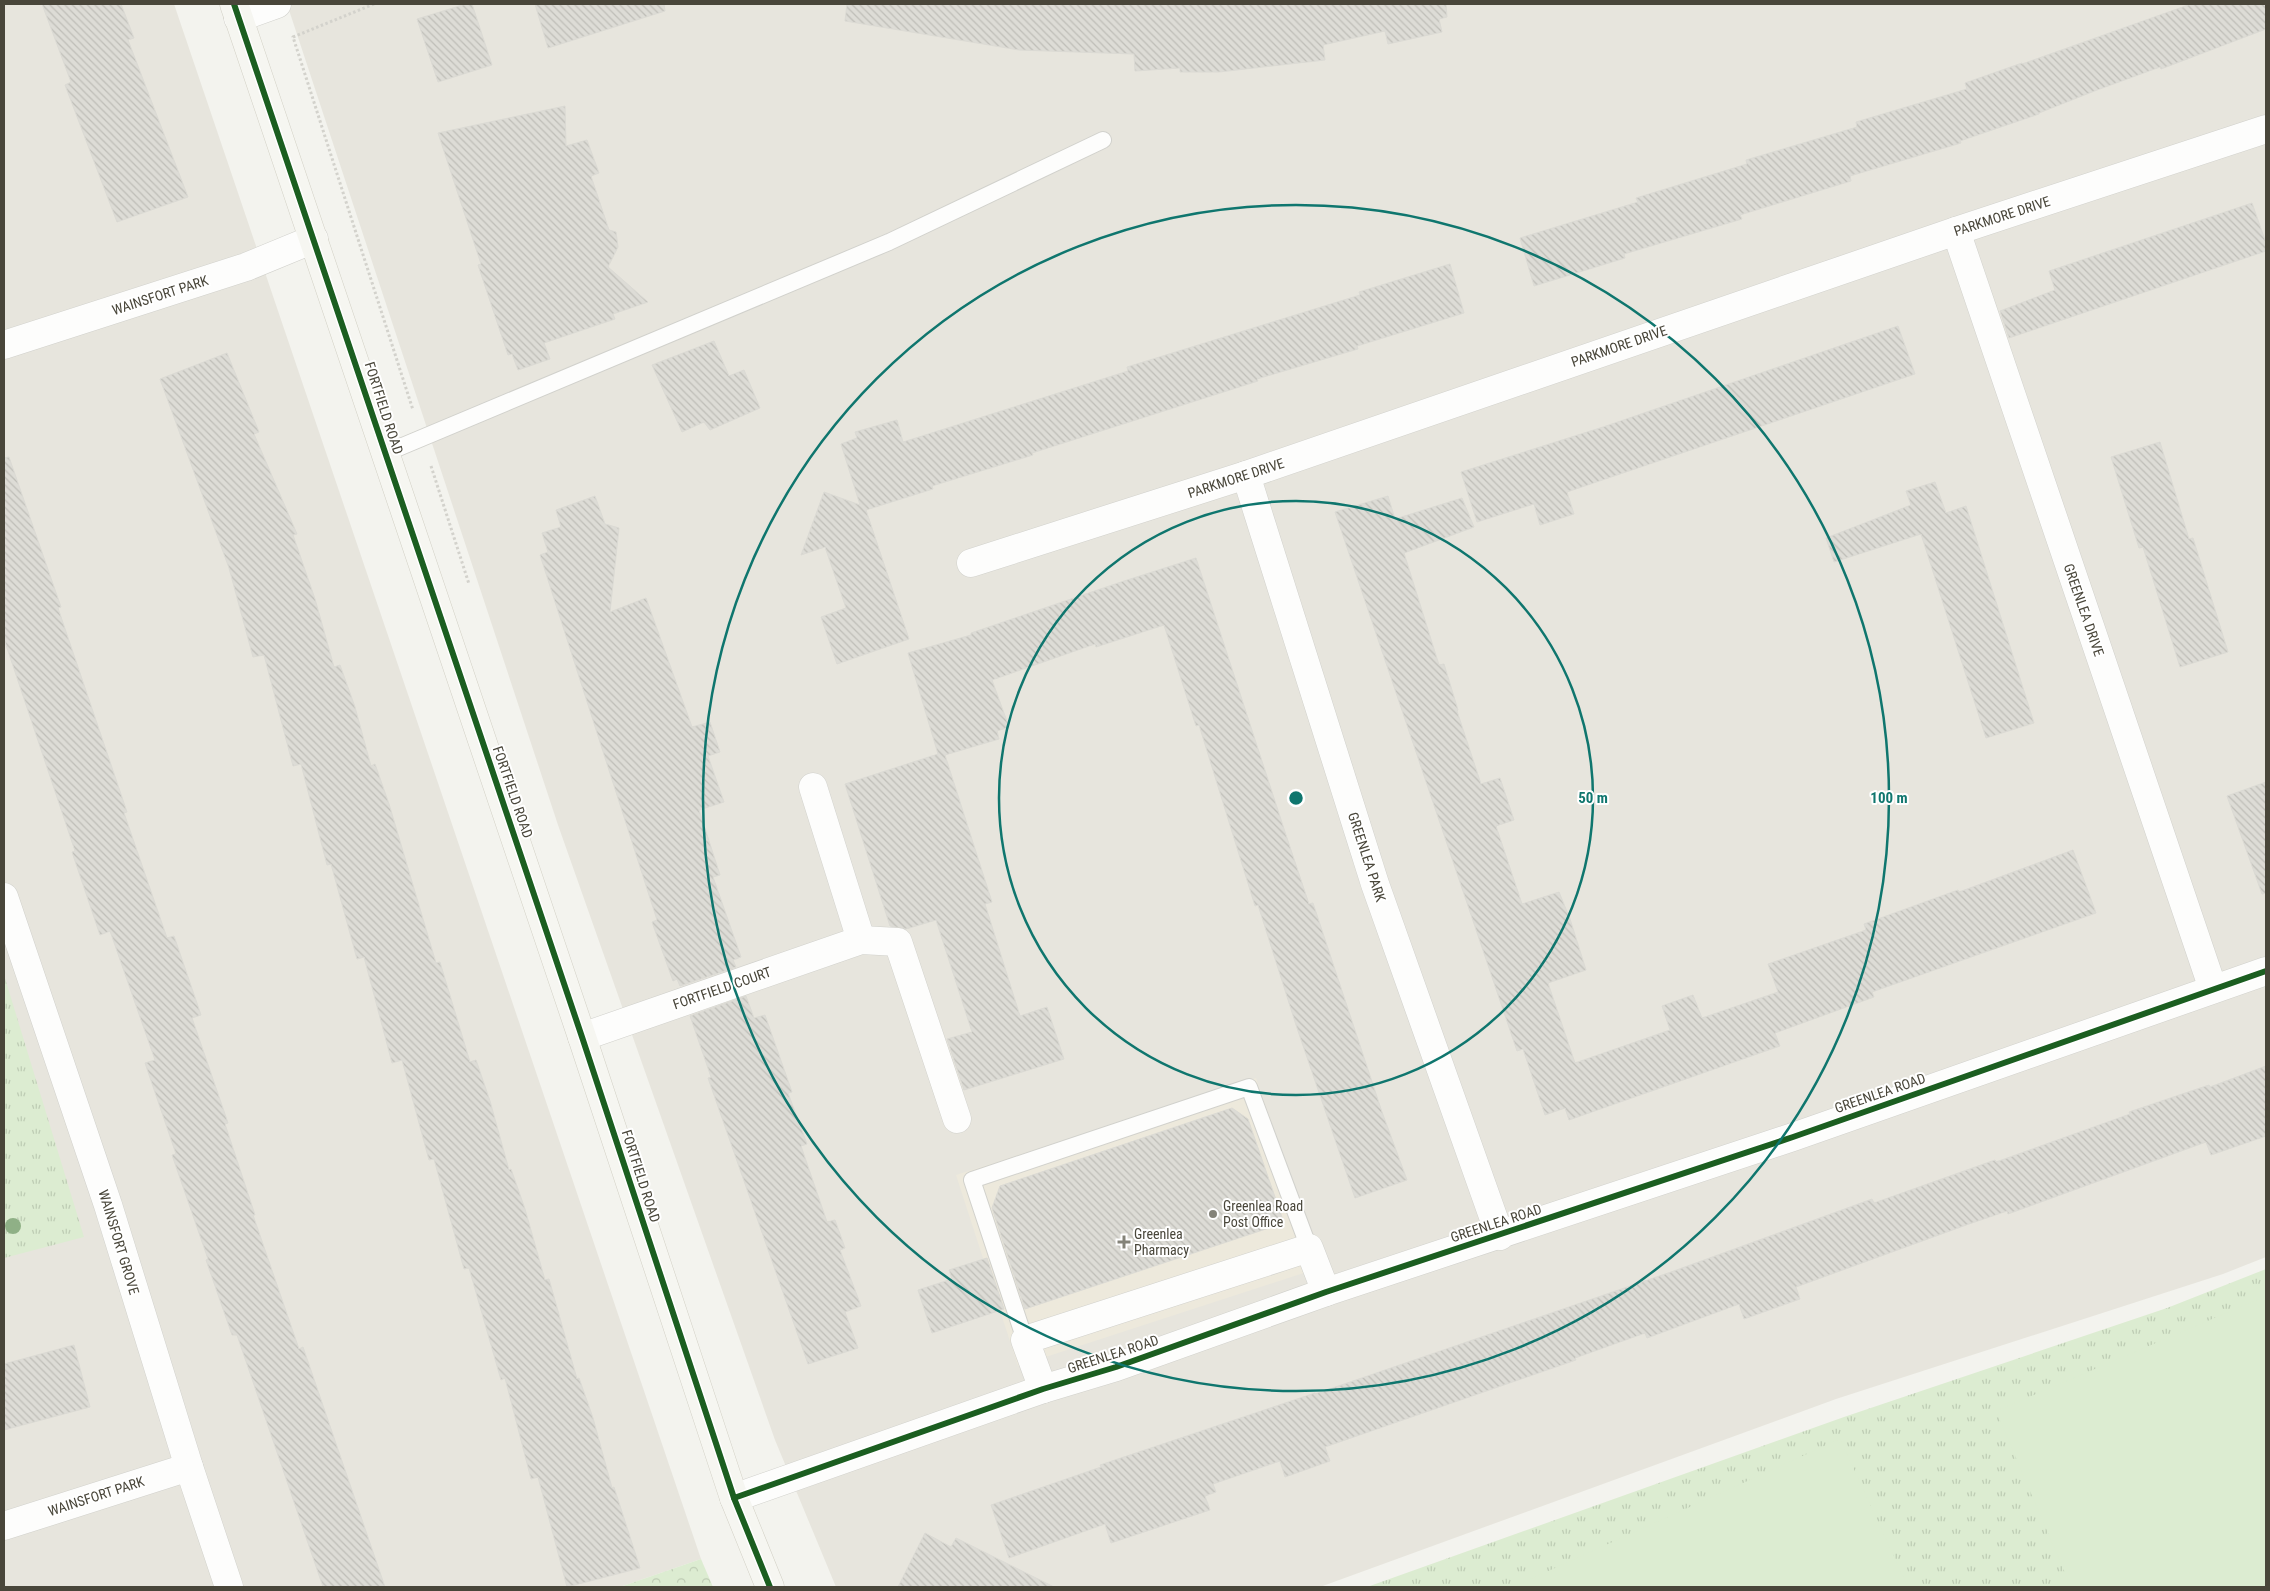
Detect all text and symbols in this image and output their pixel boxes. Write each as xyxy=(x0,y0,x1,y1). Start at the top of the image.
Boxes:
street label: PARKMORE DRIVE xyxy=(1952,193,2052,239)
street label: WAINSFORT PARK xyxy=(110,272,210,318)
street label: PARKMORE DRIVE xyxy=(1569,322,1669,370)
street label: FORTFIELD ROAD xyxy=(362,360,406,456)
street label: PARKMORE DRIVE xyxy=(1186,455,1286,501)
street label: GREENLEA DRIVE xyxy=(2061,562,2107,658)
street label: FORTFIELD ROAD xyxy=(490,744,536,840)
centre of rings xyxy=(1287,789,1305,807)
text: 50 m xyxy=(1578,789,1608,807)
text: 100 m xyxy=(1870,789,1908,807)
street label: GREENLEA PARK xyxy=(1345,810,1389,904)
street label: FORTFIELD COURT xyxy=(671,964,773,1012)
street label: GREENLEA ROAD xyxy=(1832,1070,1928,1116)
street label: FORTFIELD ROAD xyxy=(619,1128,663,1224)
street label: WAINSFORT GROVE xyxy=(95,1188,143,1296)
place label: Greenlea Road Post Office xyxy=(1223,1198,1303,1230)
street label: GREENLEA ROAD xyxy=(1448,1201,1544,1245)
marker: Greenlea Road Post Office xyxy=(1207,1208,1219,1220)
place label: Greenlea Pharmacy xyxy=(1134,1226,1189,1258)
marker: Greenlea Pharmacy xyxy=(1118,1236,1130,1248)
street label: GREENLEA ROAD xyxy=(1065,1332,1161,1376)
street label: WAINSFORT PARK xyxy=(46,1473,146,1519)

